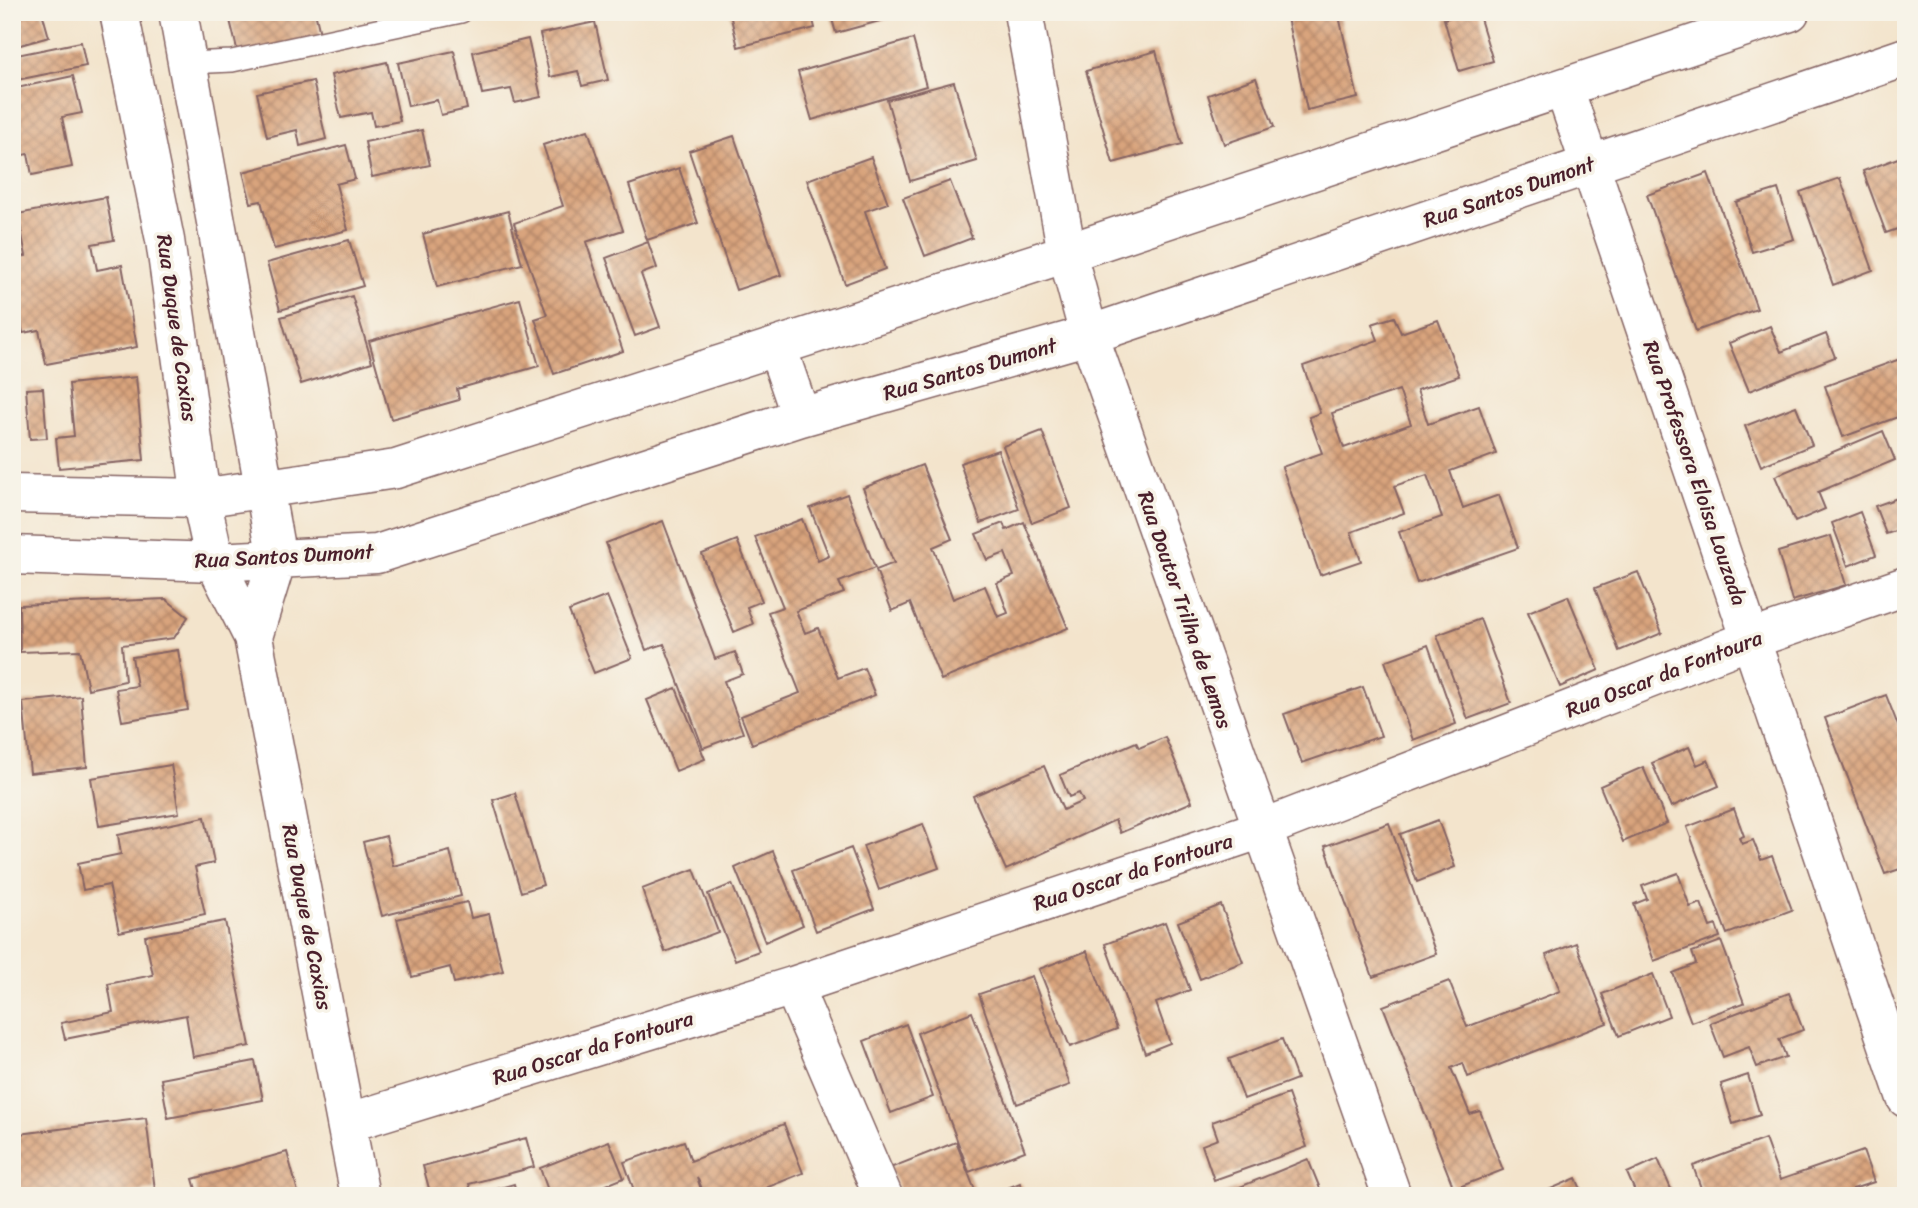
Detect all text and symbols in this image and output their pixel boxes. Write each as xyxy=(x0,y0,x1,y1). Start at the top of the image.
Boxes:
street label: Rua Santos Dumont xyxy=(1418,144,1601,239)
street label: Rua Duque de Caxias xyxy=(145,232,209,424)
street label: Rua Santos Dumont xyxy=(879,326,1063,412)
street label: Rua Professora Eloisa Louzada xyxy=(1632,335,1758,611)
street label: Rua Doutor Trilha de Lemos xyxy=(1126,486,1244,734)
street label: Rua Santos Dumont xyxy=(194,532,376,580)
street label: Rua Oscar da Fontoura xyxy=(1560,619,1768,729)
street label: Rua Duque de Caxias xyxy=(270,821,344,1014)
street label: Rua Oscar da Fontoura xyxy=(1028,822,1238,922)
street label: Rua Oscar da Fontoura xyxy=(488,999,699,1097)

